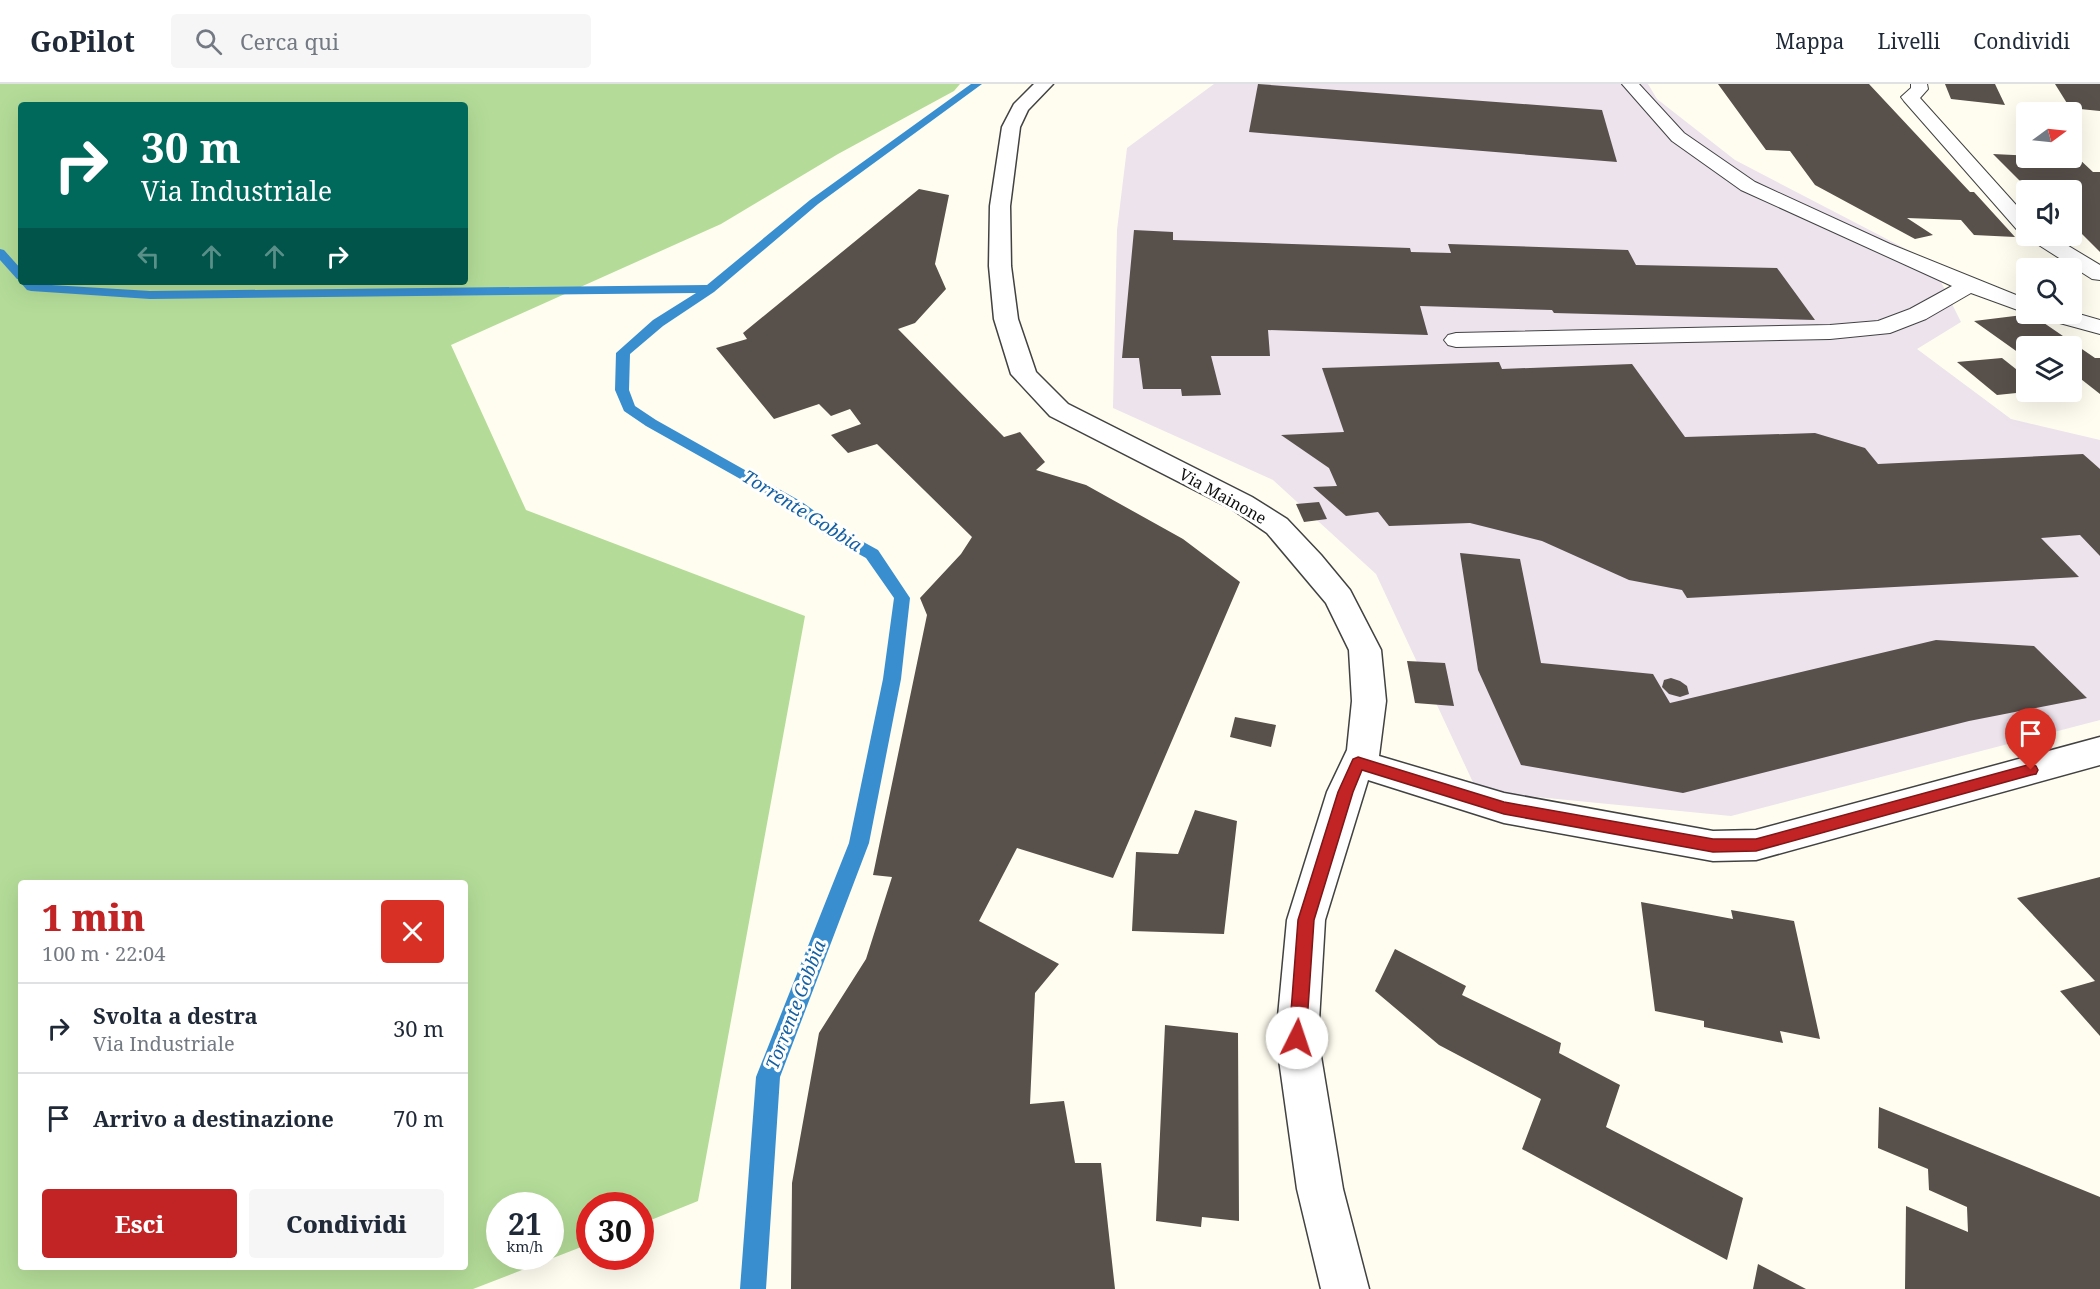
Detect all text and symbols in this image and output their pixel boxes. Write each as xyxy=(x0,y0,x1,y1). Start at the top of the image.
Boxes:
search box xyxy=(171,14,591,68)
text: GoPilot xyxy=(30,22,135,60)
icon: search xyxy=(192,25,225,58)
text: Cerca qui xyxy=(240,26,339,56)
text: Mappa xyxy=(1775,27,1844,55)
text: Livelli xyxy=(1877,27,1940,55)
text: Condividi xyxy=(1973,27,2070,55)
north arrow xyxy=(2016,102,2082,168)
map controls xyxy=(2016,102,2082,402)
text: 30 m xyxy=(141,118,241,175)
icon: right xyxy=(42,126,120,204)
text: Via Industriale xyxy=(141,172,332,209)
button: sound xyxy=(2016,180,2082,246)
icon: left xyxy=(132,240,165,273)
icon: ahead xyxy=(195,240,228,273)
icon: ahead xyxy=(258,240,291,273)
icon: right xyxy=(321,240,354,273)
button: search xyxy=(2016,258,2082,324)
button: layers xyxy=(2016,336,2082,402)
street label: Via Mainone xyxy=(1175,463,1271,529)
water label: Torrente Gobbia xyxy=(738,464,867,557)
pin xyxy=(2005,708,2056,770)
icon: arrive xyxy=(2014,717,2047,750)
text: 1 min xyxy=(42,893,145,942)
button: close xyxy=(381,900,444,963)
water label: Torrente Gobbia xyxy=(759,936,831,1073)
text: 100 m · 22:04 xyxy=(42,940,165,967)
text: Svolta a destra xyxy=(93,1000,258,1030)
position arrow xyxy=(1265,1006,1329,1070)
icon: right xyxy=(42,1012,75,1045)
text: 30 m xyxy=(393,1013,444,1043)
text: Via Industriale xyxy=(93,1030,235,1057)
icon: arrive xyxy=(42,1102,75,1135)
text: Arrivo a destinazione xyxy=(93,1103,334,1133)
text: 70 m xyxy=(393,1103,444,1133)
button: Esci xyxy=(42,1189,237,1258)
button: Condividi xyxy=(249,1189,444,1258)
speed limit sign: 30 xyxy=(576,1192,654,1270)
text: 21 xyxy=(508,1203,542,1244)
text: km/h xyxy=(507,1236,543,1256)

